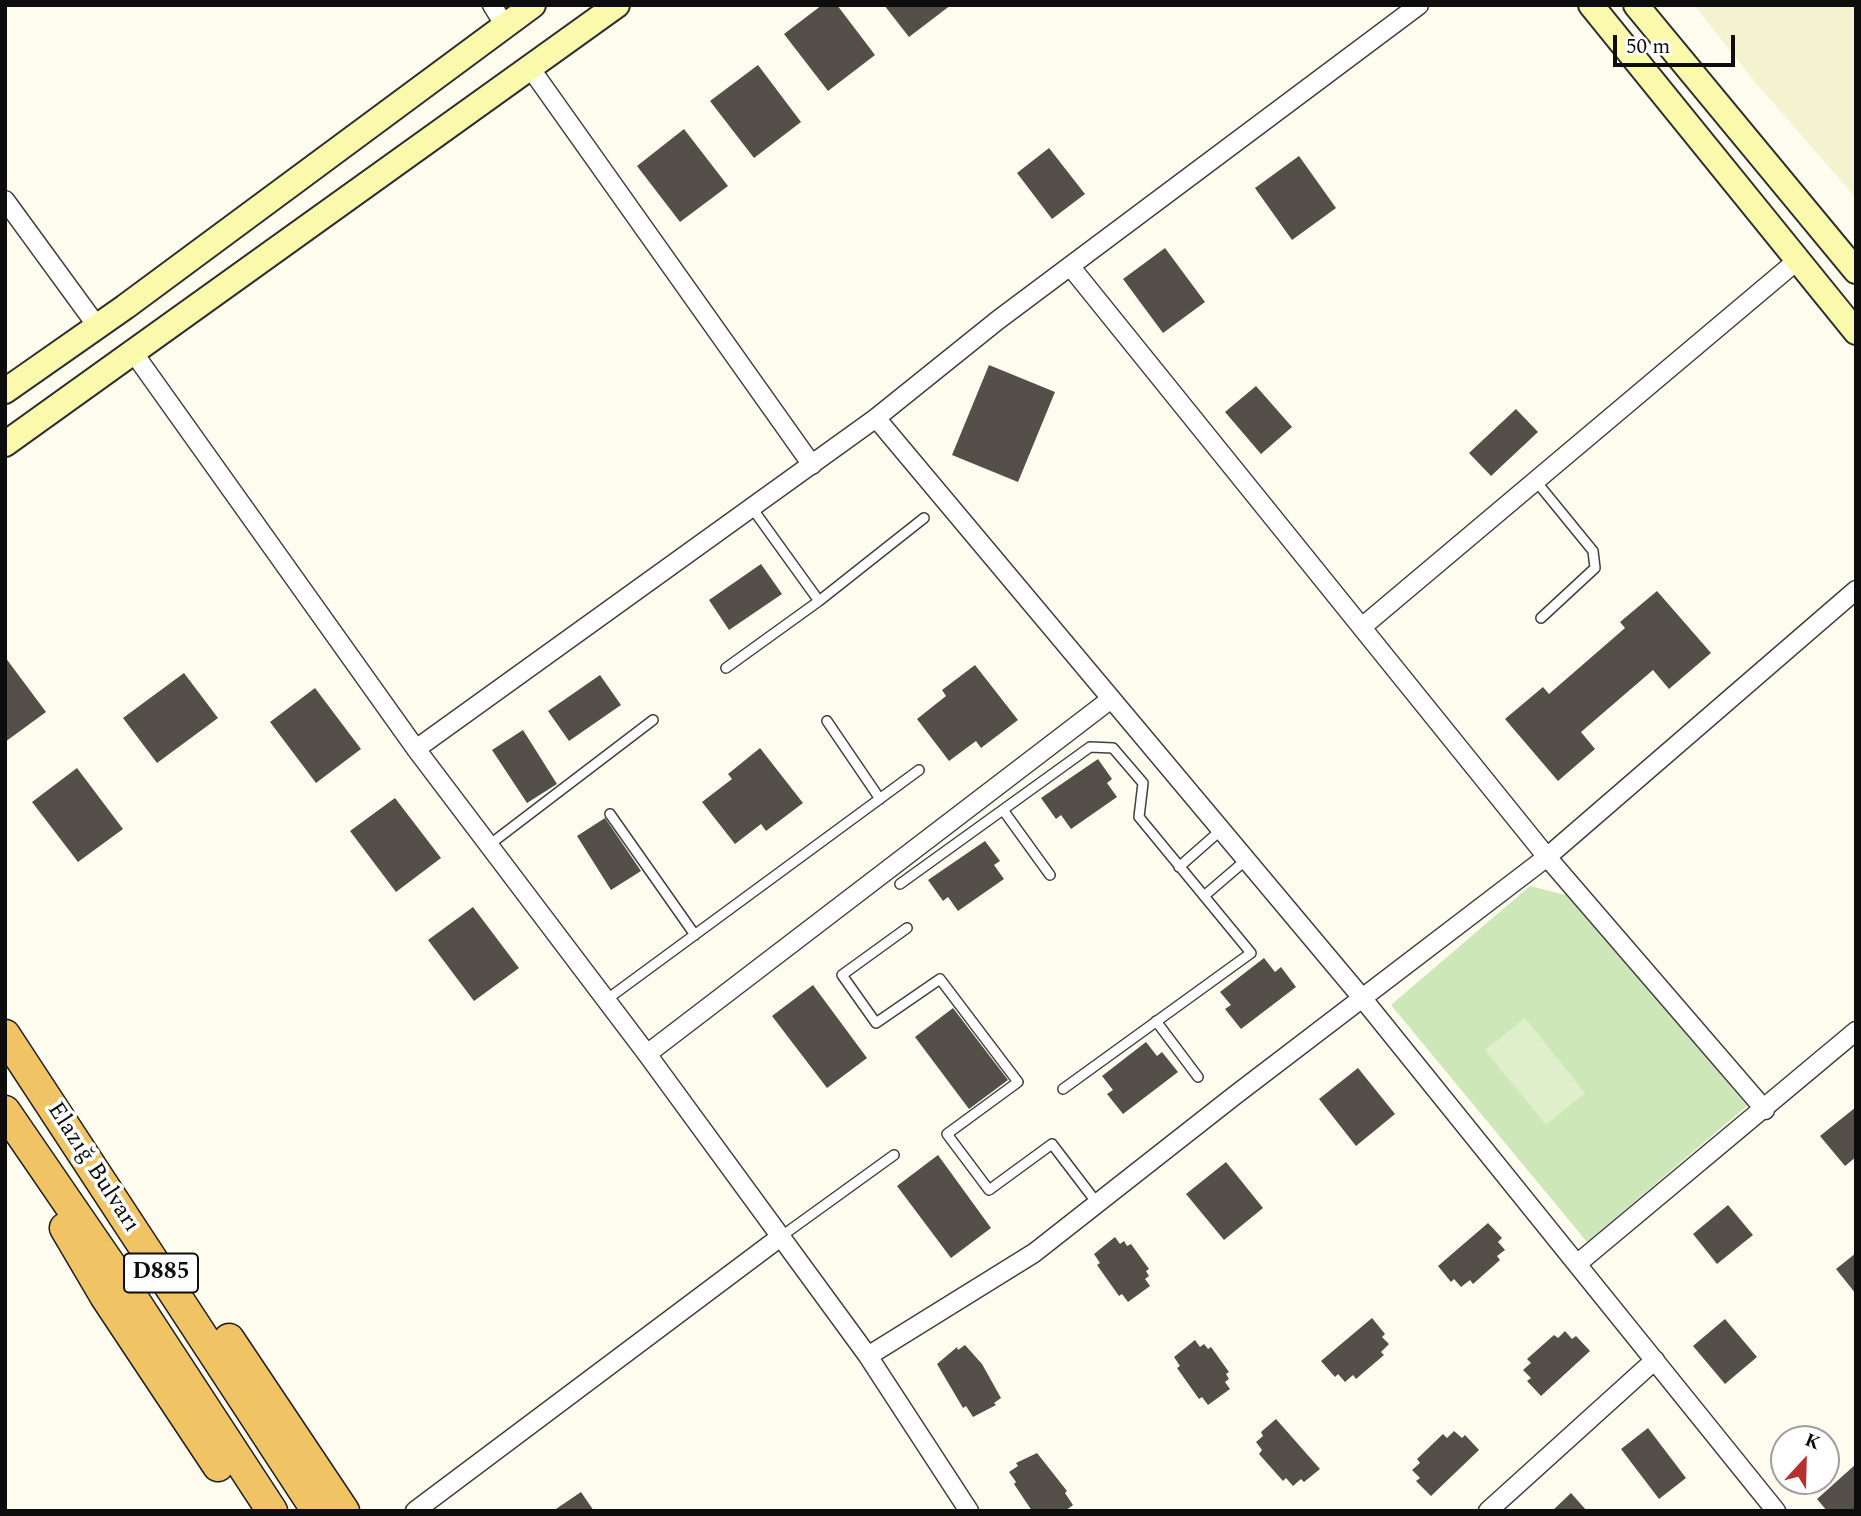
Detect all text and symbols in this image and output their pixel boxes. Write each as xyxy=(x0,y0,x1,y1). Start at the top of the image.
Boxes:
scale bar xyxy=(1616,21,1738,65)
text: 50 m xyxy=(1626,31,1670,63)
street label: Elazığ Bulvarı xyxy=(39,1098,145,1238)
road number: D885 xyxy=(124,1254,198,1292)
north arrow xyxy=(1770,1425,1840,1495)
text: K xyxy=(1800,1426,1825,1458)

